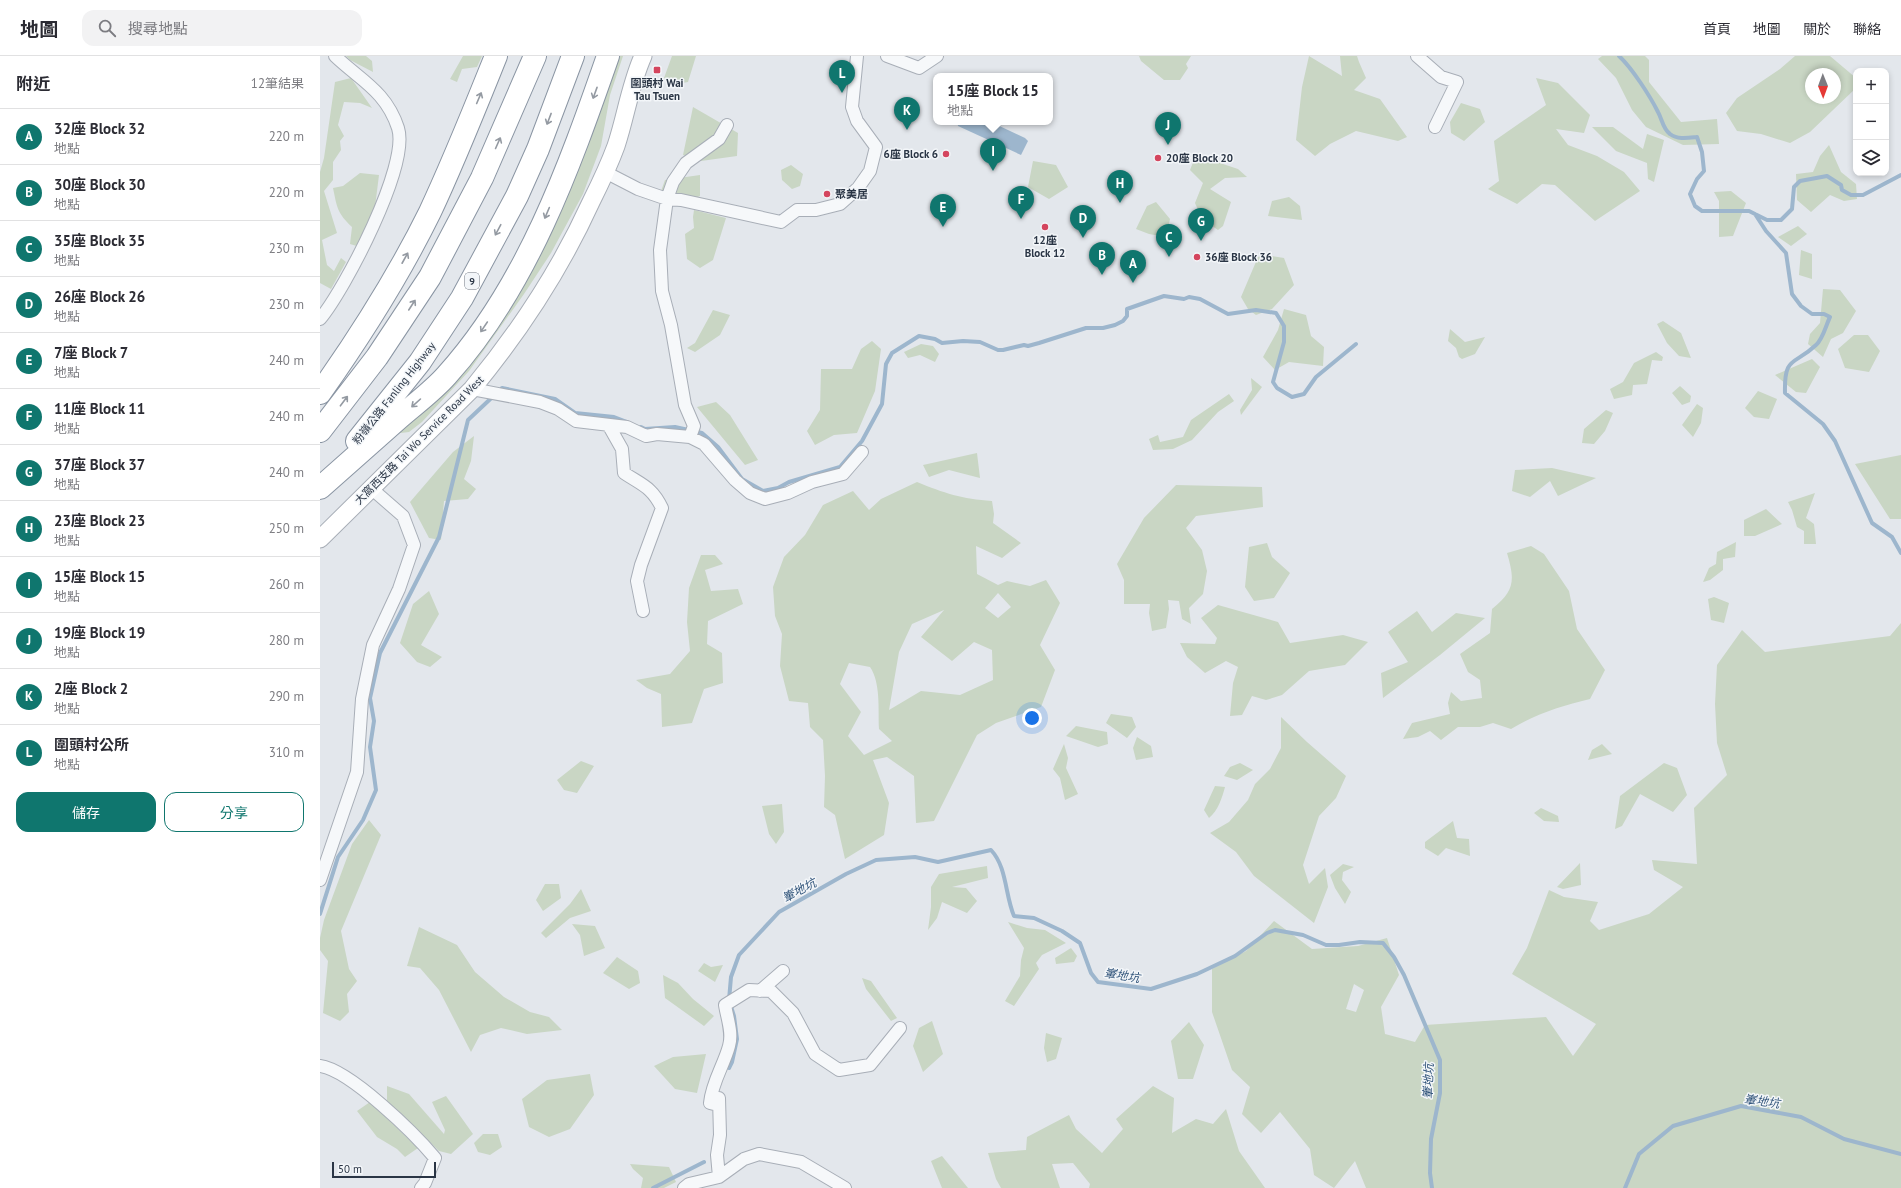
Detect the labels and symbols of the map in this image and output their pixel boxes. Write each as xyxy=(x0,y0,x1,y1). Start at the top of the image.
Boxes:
pin: L xyxy=(829,60,855,93)
marker: 圍頭村 Wai Tau Tsuen xyxy=(652,65,662,75)
north arrow xyxy=(1805,68,1841,104)
place label: 圍頭村 Wai Tau Tsuen xyxy=(630,76,684,103)
one-way arrow xyxy=(591,86,599,98)
one-way arrow xyxy=(476,92,483,104)
pin: K xyxy=(894,97,920,130)
one-way arrow xyxy=(545,112,553,124)
pin: J xyxy=(1155,112,1181,145)
one-way arrow xyxy=(495,137,502,149)
pin: I xyxy=(980,138,1006,171)
place label: 6座 Block 6 xyxy=(883,147,938,161)
marker: 6座 Block 6 xyxy=(941,149,951,159)
place label: 20座 Block 20 xyxy=(1166,151,1233,165)
marker: 20座 Block 20 xyxy=(1153,153,1163,163)
pin: H xyxy=(1107,170,1133,203)
pin: F xyxy=(1008,186,1034,219)
place label: 聚美居 xyxy=(835,187,868,201)
marker: 聚美居 xyxy=(822,189,832,199)
pin: E xyxy=(930,194,956,227)
pin: D xyxy=(1070,205,1096,238)
one-way arrow xyxy=(543,207,550,219)
pin: G xyxy=(1188,208,1214,241)
marker: 12座 Block 12 xyxy=(1040,222,1050,232)
one-way arrow xyxy=(494,224,502,236)
pin: C xyxy=(1156,224,1182,257)
place label: 12座 Block 12 xyxy=(1025,233,1065,260)
pin: B xyxy=(1089,242,1115,275)
pin: A xyxy=(1120,250,1146,283)
place label: 36座 Block 36 xyxy=(1205,250,1272,264)
one-way arrow xyxy=(402,252,410,264)
marker: 36座 Block 36 xyxy=(1192,252,1202,262)
road number: 9 xyxy=(465,273,479,289)
one-way arrow xyxy=(408,300,416,311)
one-way arrow xyxy=(480,321,488,332)
street label: 粉嶺公路 Fanling Highway xyxy=(350,338,439,447)
street label: 大窩西支路 Tai Wo Service Road West xyxy=(352,372,487,507)
one-way arrow xyxy=(340,395,348,406)
one-way arrow xyxy=(411,398,421,407)
your location xyxy=(1022,708,1042,728)
water label: 輋地坑 xyxy=(780,874,820,905)
water label: 輋地坑 xyxy=(1103,965,1143,986)
water label: 輋地坑 xyxy=(1420,1061,1436,1099)
water label: 輋地坑 xyxy=(1743,1091,1783,1111)
scale bar xyxy=(332,1160,436,1179)

